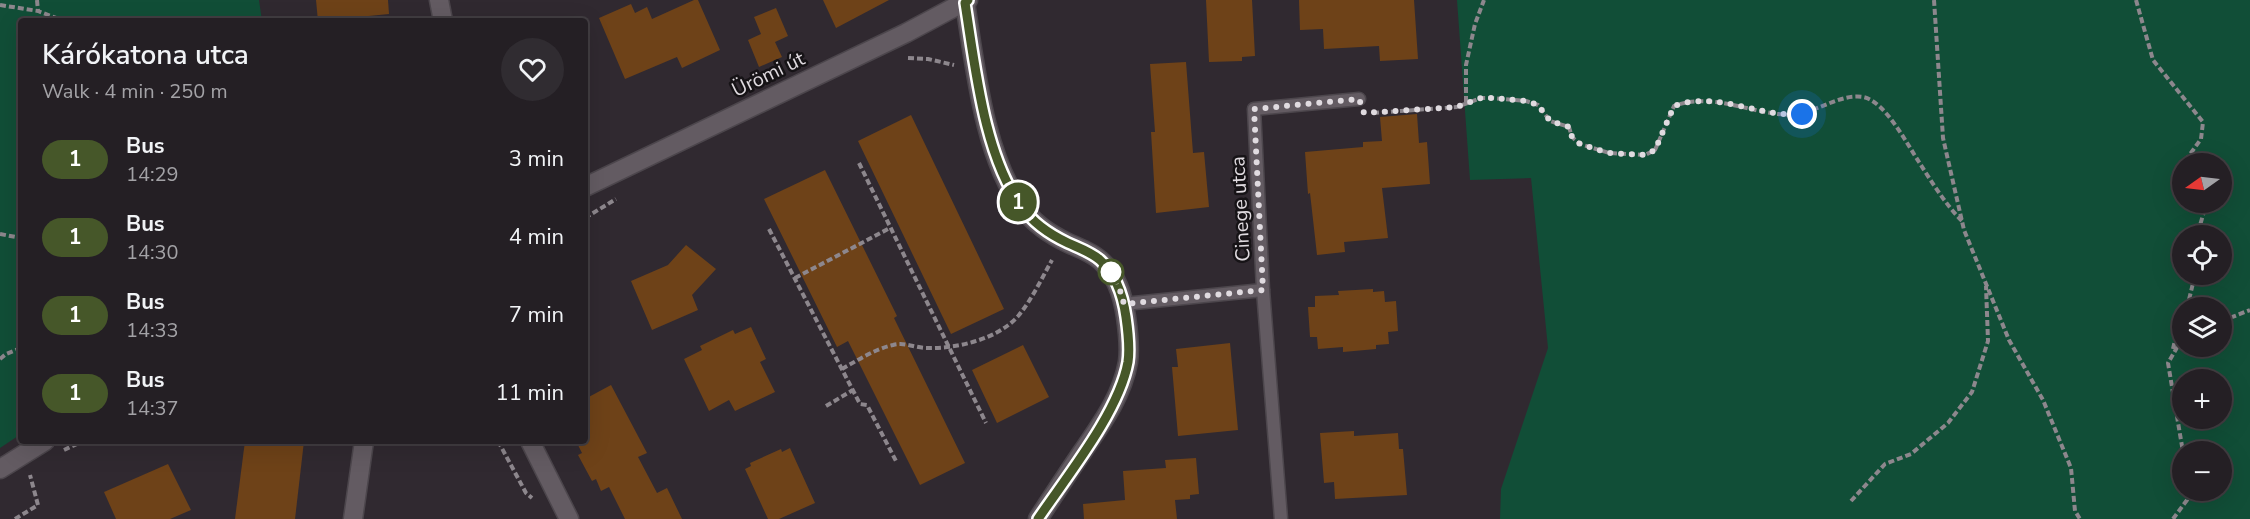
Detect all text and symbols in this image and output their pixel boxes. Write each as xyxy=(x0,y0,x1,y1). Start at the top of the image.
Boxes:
text: Kárókatona utca xyxy=(42,36,249,74)
button: heart xyxy=(501,38,564,101)
street label: Ürömi út xyxy=(727,45,810,104)
text: Walk · 4 min · 250 m xyxy=(42,78,228,105)
your location xyxy=(1787,99,1817,129)
text: Bus xyxy=(126,131,165,161)
text: 3 min xyxy=(509,144,564,174)
text: 1 xyxy=(69,145,81,173)
north arrow xyxy=(2172,153,2232,213)
map controls xyxy=(2172,153,2232,501)
street label: Cinege utca xyxy=(1224,156,1257,262)
text: 14:29 xyxy=(126,161,179,188)
line badge: 1 xyxy=(998,182,1038,222)
text: 1 xyxy=(1012,188,1024,216)
text: Bus xyxy=(126,209,165,239)
text: 4 min xyxy=(509,222,564,252)
text: 1 xyxy=(69,223,81,251)
button: locate xyxy=(2172,225,2232,285)
text: 14:30 xyxy=(126,239,179,266)
unlabelled marker xyxy=(1098,259,1124,285)
text: Bus xyxy=(126,287,165,317)
button: layers xyxy=(2172,297,2232,357)
text: 7 min xyxy=(509,300,564,330)
text: 1 xyxy=(69,301,81,329)
text: 14:33 xyxy=(126,317,179,344)
text: Bus xyxy=(126,365,165,395)
button: + xyxy=(2172,369,2232,429)
text: 11 min xyxy=(496,378,564,408)
text: 1 xyxy=(69,379,81,407)
text: 14:37 xyxy=(126,395,179,422)
button: − xyxy=(2172,441,2232,501)

